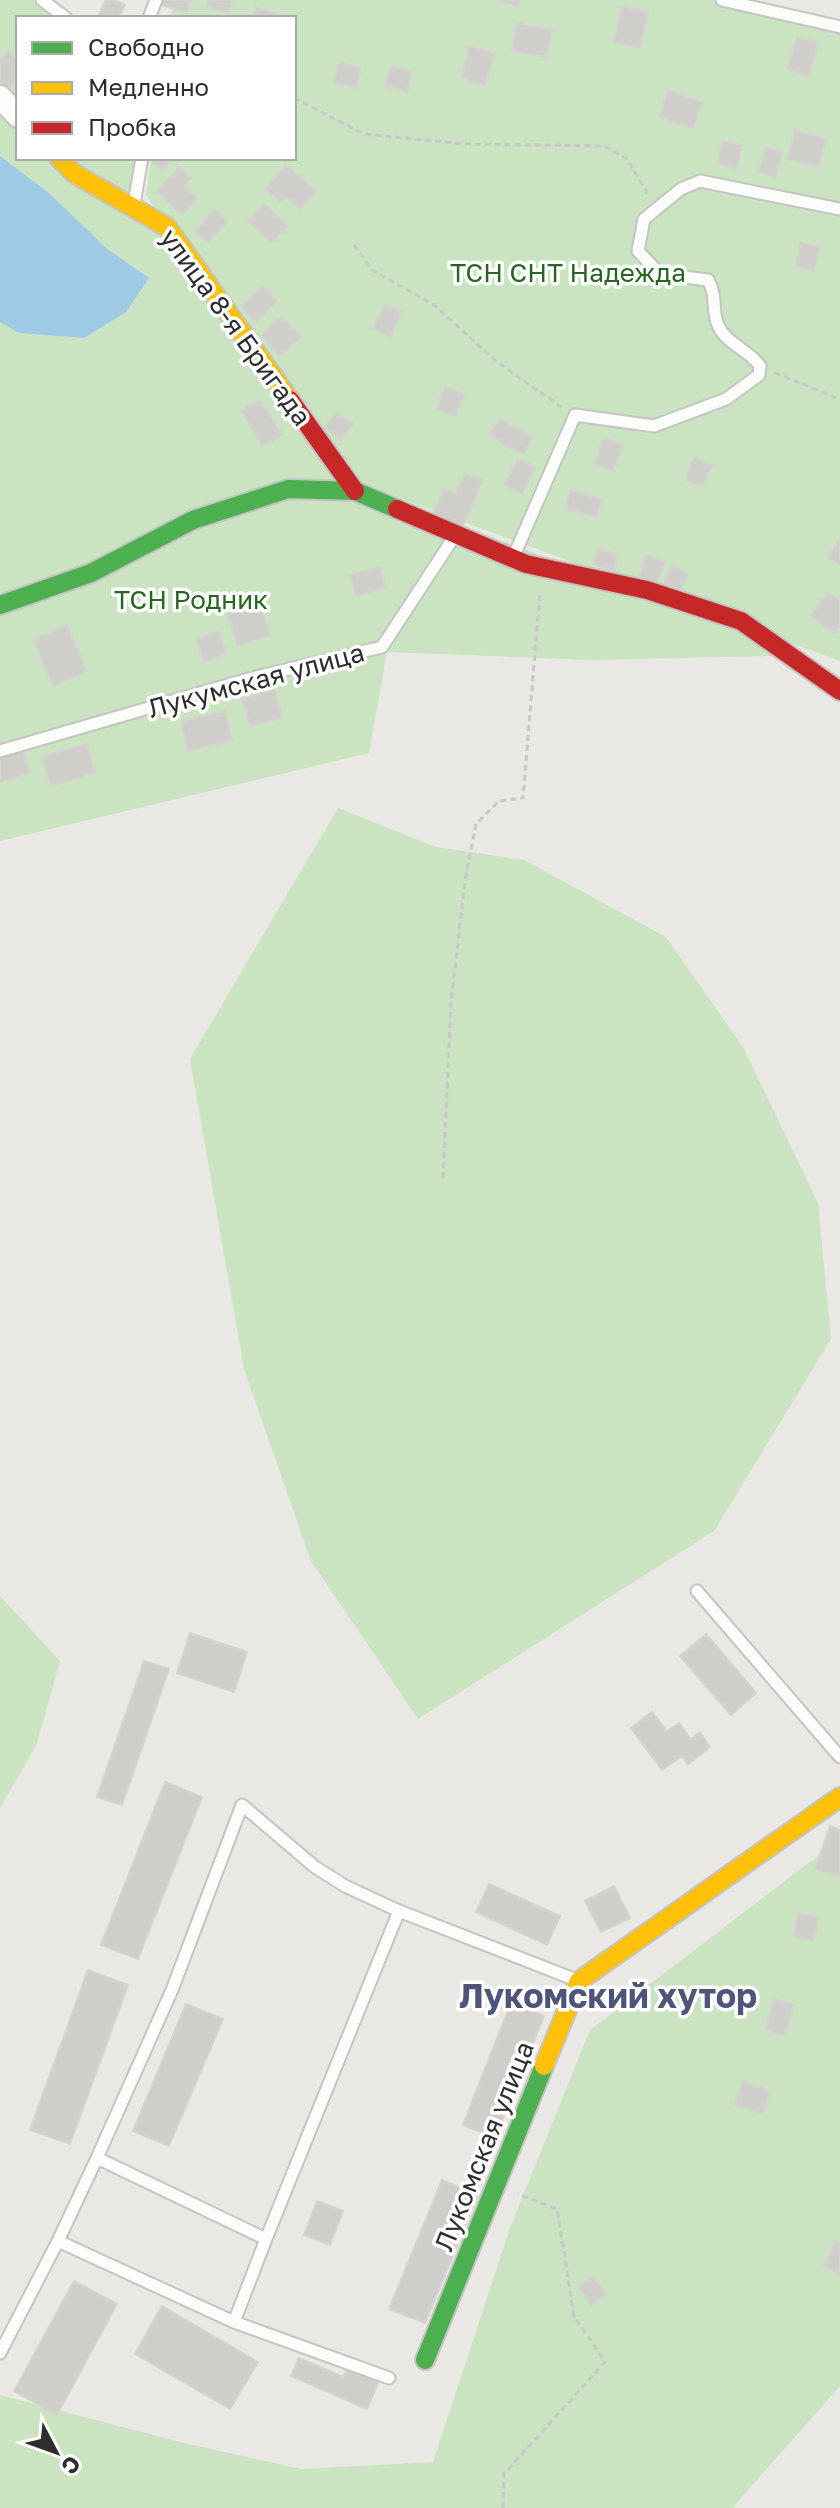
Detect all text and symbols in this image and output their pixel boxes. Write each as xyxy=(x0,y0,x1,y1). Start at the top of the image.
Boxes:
legend xyxy=(16,16,296,160)
text: Свободно xyxy=(88,32,204,61)
text: Медленно xyxy=(88,72,209,101)
text: Пробка xyxy=(88,112,177,141)
street label: улица 8-я Бригада xyxy=(154,223,318,431)
park label: ТСН СНТ Надежда xyxy=(450,257,686,288)
park label: ТСН Родник xyxy=(114,584,268,615)
street label: Лукумская улица xyxy=(144,636,368,724)
district label: Лукомский хутор xyxy=(459,1975,757,2015)
street label: Лукомская улица xyxy=(428,2037,540,2255)
north arrow xyxy=(16,2412,96,2492)
text: С xyxy=(56,2451,87,2480)

